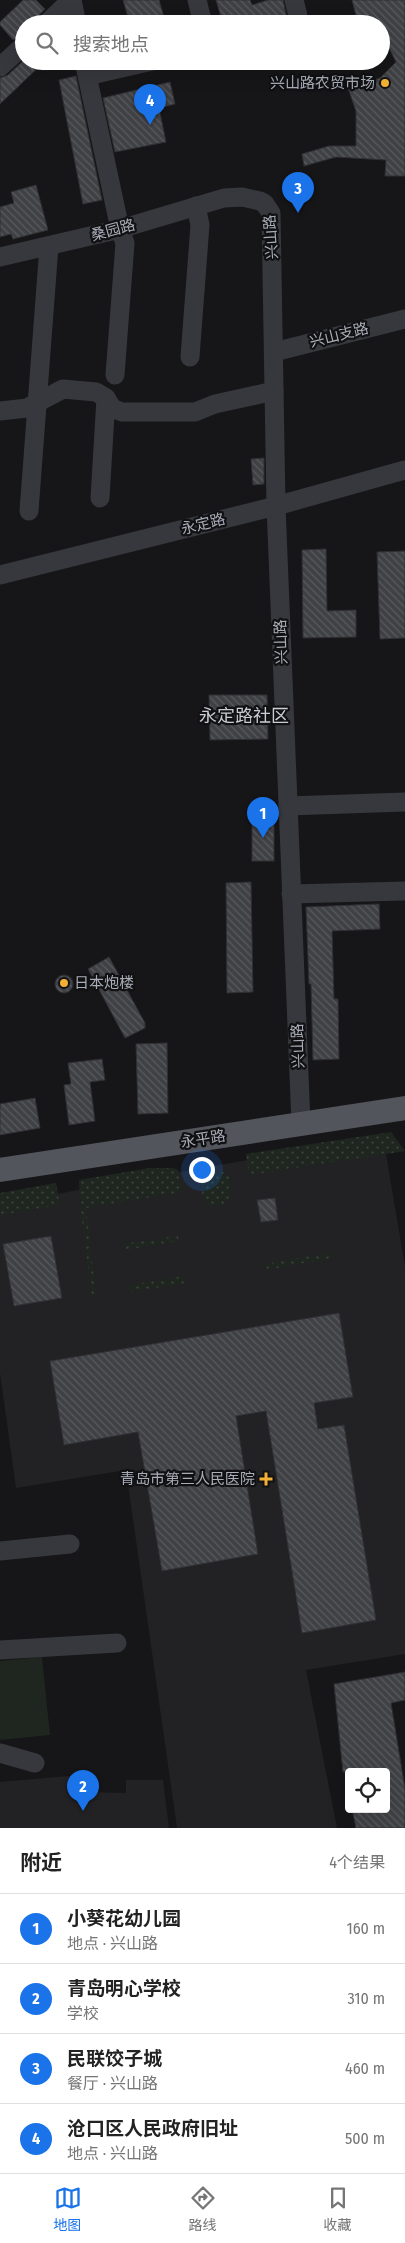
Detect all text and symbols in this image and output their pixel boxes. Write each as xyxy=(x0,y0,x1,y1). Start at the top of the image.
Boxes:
search box xyxy=(15,15,390,70)
icon: search xyxy=(33,29,61,57)
text: 搜索地点 xyxy=(73,33,149,56)
place label: 兴山路农贸市场 xyxy=(270,74,375,92)
marker: 兴山路农贸市场 xyxy=(379,77,391,89)
pin: 4 xyxy=(134,84,166,125)
pin: 3 xyxy=(282,172,314,213)
street label: 兴山路 xyxy=(260,214,282,260)
street label: 桑园路 xyxy=(89,215,137,245)
street label: 兴山支路 xyxy=(308,319,370,351)
street label: 永定路 xyxy=(179,510,227,538)
street label: 兴山路 xyxy=(271,619,291,665)
district label: 永定路社区 xyxy=(199,705,289,727)
pin: 1 xyxy=(247,797,279,838)
place label: 日本炮楼 xyxy=(74,974,134,992)
marker: 日本炮楼 xyxy=(58,977,70,989)
street label: 兴山路 xyxy=(288,1023,308,1069)
street label: 永平路 xyxy=(179,1127,227,1151)
your location xyxy=(189,1157,215,1183)
place label: 青岛市第三人民医院 xyxy=(120,1470,255,1488)
marker: 青岛市第三人民医院 xyxy=(259,1472,273,1486)
map controls xyxy=(345,1768,390,1813)
button: locate xyxy=(345,1768,390,1813)
pin: 2 xyxy=(67,1770,99,1811)
text: 附近 xyxy=(20,1850,62,1876)
text: 4个结果 xyxy=(329,1853,385,1872)
text: 小葵花幼儿园 xyxy=(67,1907,181,1930)
text: 1 xyxy=(33,1919,39,1938)
text: 160 m xyxy=(346,1919,385,1938)
text: 地点 · 兴山路 xyxy=(67,1934,158,1953)
text: 青岛明心学校 xyxy=(67,1977,181,2000)
text: 2 xyxy=(32,1989,40,2008)
text: 310 m xyxy=(348,1989,385,2008)
text: 学校 xyxy=(67,2004,99,2023)
text: 民联饺子城 xyxy=(67,2047,162,2070)
text: 3 xyxy=(32,2059,40,2078)
text: 460 m xyxy=(345,2059,385,2078)
text: 餐厅 · 兴山路 xyxy=(67,2074,158,2093)
text: 沧口区人民政府旧址 xyxy=(67,2117,238,2140)
text: 4 xyxy=(32,2129,40,2148)
text: 500 m xyxy=(345,2129,385,2148)
text: 地点 · 兴山路 xyxy=(67,2144,158,2163)
tab: 地图 xyxy=(54,2184,82,2234)
tab: 路线 xyxy=(189,2184,217,2234)
tab: 收藏 xyxy=(324,2184,352,2234)

